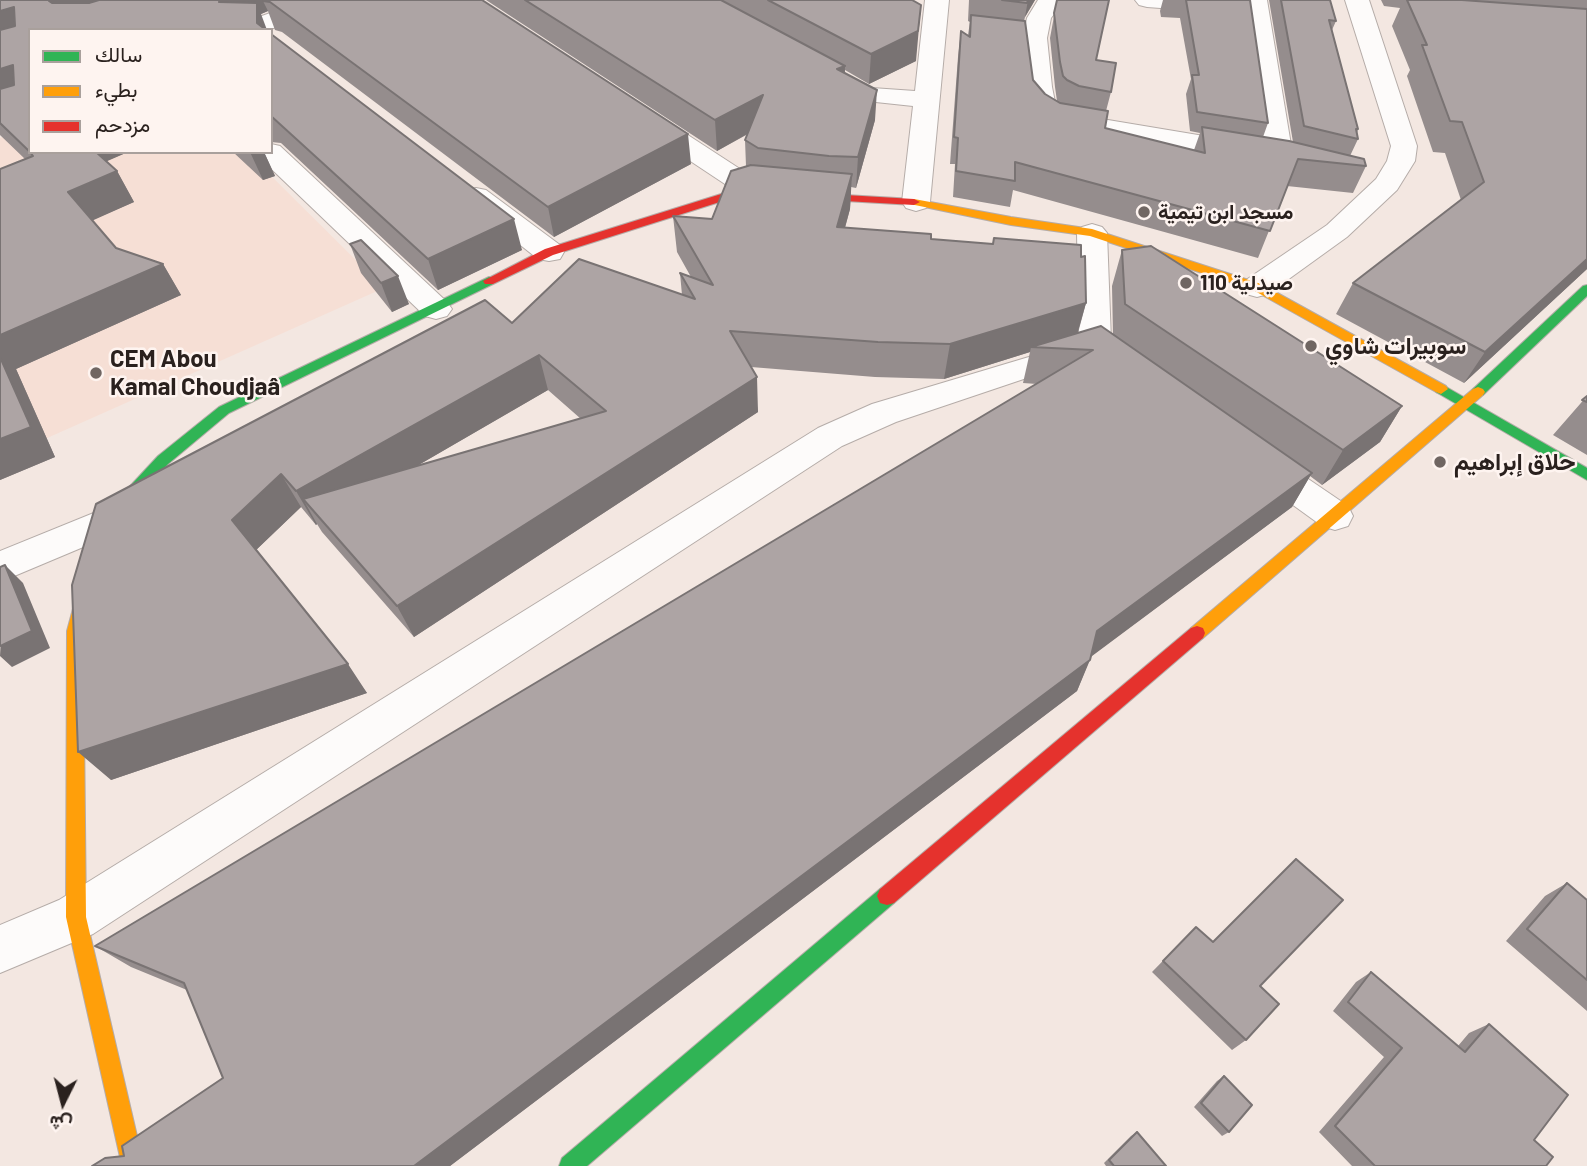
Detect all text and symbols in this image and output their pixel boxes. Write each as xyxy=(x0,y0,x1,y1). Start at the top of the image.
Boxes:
legend xyxy=(28,28,273,154)
text: سالك xyxy=(95,41,142,66)
text: بطيء xyxy=(95,76,138,101)
text: مزدحم xyxy=(95,111,150,136)
place label: مسجد ابن تيمية xyxy=(1158,199,1294,225)
marker: مسجد ابن تيمية xyxy=(1136,204,1152,220)
place label: صيدلية 110 xyxy=(1200,270,1293,296)
marker: صيدلية 110 xyxy=(1178,275,1194,291)
place label: سوبيرات شاوي xyxy=(1325,332,1466,360)
marker: سوبيرات شاوي xyxy=(1303,338,1319,354)
place label: CEM Abou Kamal Choudjaâ xyxy=(110,345,280,401)
marker: CEM Abou Kamal Choudjaâ xyxy=(88,365,104,381)
place label: حلاق إبراهيم xyxy=(1454,448,1576,476)
marker: حلاق إبراهيم xyxy=(1432,454,1448,470)
north arrow xyxy=(28,1068,98,1138)
text: ش xyxy=(48,1112,73,1137)

